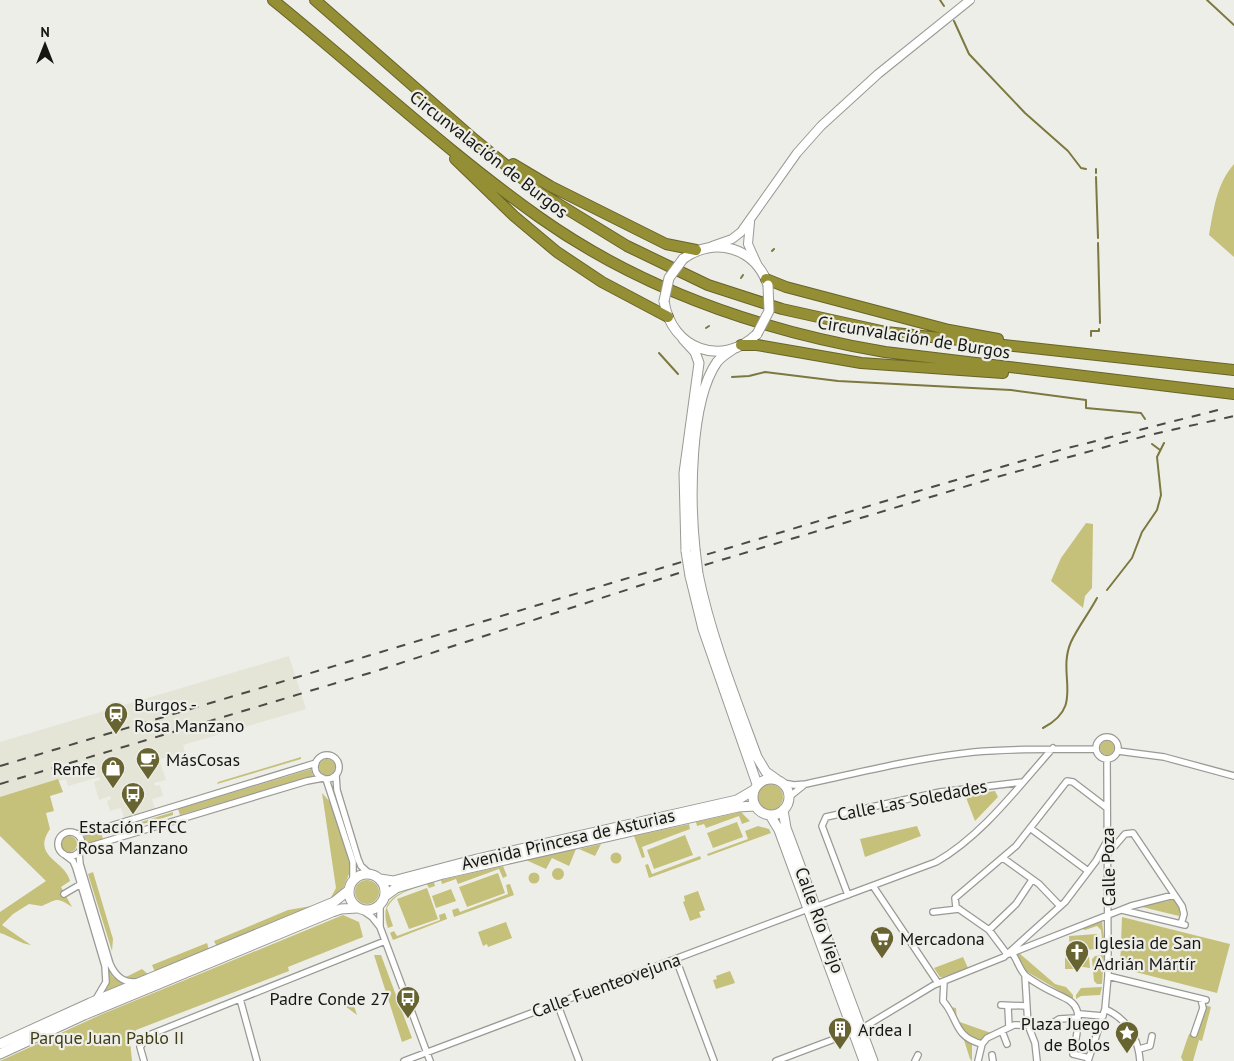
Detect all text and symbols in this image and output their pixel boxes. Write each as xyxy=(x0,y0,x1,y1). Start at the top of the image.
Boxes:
north arrow xyxy=(20,20,70,70)
text: N xyxy=(40,23,50,41)
street label: Circunvalación de Burgos xyxy=(405,85,573,223)
street label: Circunvalación de Burgos xyxy=(816,310,1012,364)
place label: Burgos - Rosa Manzano xyxy=(134,693,244,737)
station icon: Burgos - Rosa Manzano xyxy=(103,701,129,735)
cafe icon: MásCosas xyxy=(135,746,161,780)
place label: MásCosas xyxy=(166,748,240,771)
shop icon: Renfe xyxy=(100,755,126,789)
place label: Renfe xyxy=(52,757,96,780)
street label: Calle Las Soledades xyxy=(835,774,989,826)
bus stop icon: Estación FFCC Rosa Manzano xyxy=(120,781,146,815)
street label: Avenida Princesa de Asturias xyxy=(459,803,677,875)
place label: Estación FFCC Rosa Manzano xyxy=(78,815,188,859)
street label: Calle Poza xyxy=(1096,827,1120,907)
street label: Calle Río Viejo xyxy=(790,864,850,976)
supermarket icon: Mercadona xyxy=(869,925,895,959)
place label: Mercadona xyxy=(900,927,985,950)
place label: Iglesia de San Adrián Mártír xyxy=(1094,931,1201,975)
church icon: Iglesia de San Adrián Mártír xyxy=(1064,939,1090,973)
street label: Calle Fuenteovejuna xyxy=(529,947,683,1023)
bus stop icon: Padre Conde 27 xyxy=(395,985,421,1019)
place label: Padre Conde 27 xyxy=(269,987,390,1010)
place label: Plaza Juego de Bolos xyxy=(1021,1012,1110,1056)
building icon: Ardea I xyxy=(827,1016,853,1050)
place label: Ardea I xyxy=(858,1018,912,1041)
place icon: Plaza Juego de Bolos xyxy=(1114,1020,1140,1054)
park label: Parque Juan Pablo II xyxy=(30,1026,184,1049)

